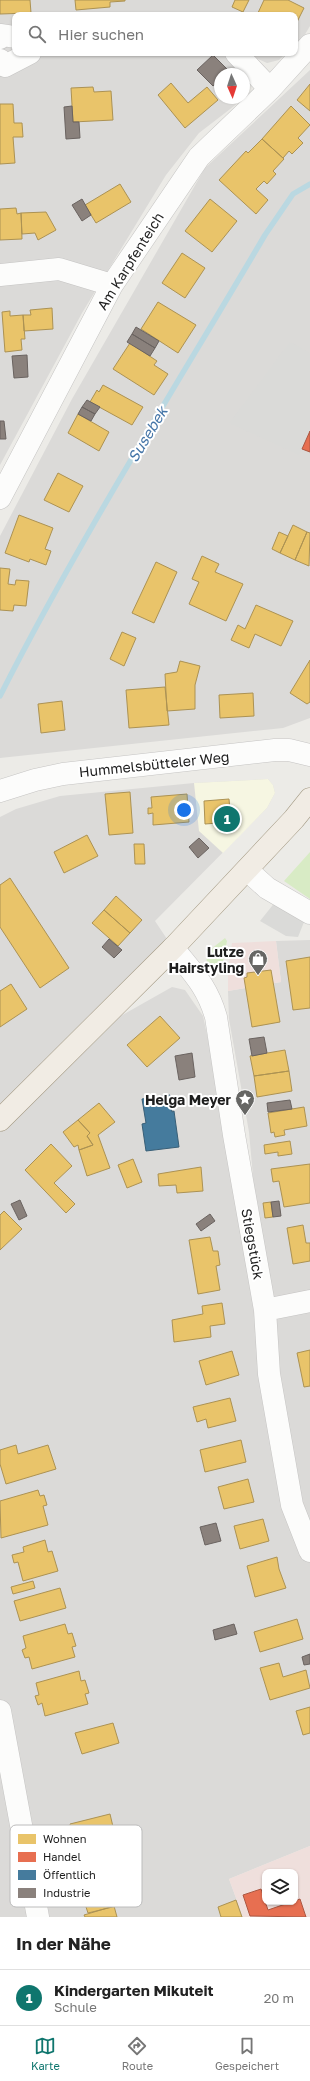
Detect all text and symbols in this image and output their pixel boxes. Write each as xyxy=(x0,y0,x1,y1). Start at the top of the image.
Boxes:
search box xyxy=(12,12,298,56)
icon: search xyxy=(26,23,48,45)
text: Hier suchen xyxy=(58,25,144,43)
north arrow xyxy=(214,68,250,104)
street label: Am Karpfenteich xyxy=(93,209,167,313)
water label: Susebek xyxy=(123,402,171,465)
street label: Hummelsbütteler Weg xyxy=(78,748,230,780)
your location xyxy=(174,800,194,820)
pin: 1 xyxy=(214,804,240,834)
place label: Lutze Hairstyling xyxy=(168,943,244,976)
shop icon: Lutze Hairstyling xyxy=(247,948,269,976)
place icon: Helga Meyer xyxy=(234,1088,256,1116)
place label: Helga Meyer xyxy=(145,1091,232,1108)
street label: Stiegstück xyxy=(238,1207,268,1281)
legend xyxy=(10,1825,142,1907)
text: Wohnen xyxy=(43,1832,86,1845)
text: Handel xyxy=(43,1850,81,1863)
text: Öffentlich xyxy=(43,1868,96,1881)
map controls xyxy=(262,1869,298,1905)
button: layers xyxy=(262,1869,298,1905)
text: Industrie xyxy=(43,1886,91,1899)
text: In der Nähe xyxy=(16,1933,111,1954)
text: Kindergarten Mikuteit xyxy=(54,1981,214,1999)
text: 1 xyxy=(26,1990,32,2006)
text: 20 m xyxy=(264,1990,294,2006)
text: Schule xyxy=(54,1999,97,2015)
tab: Karte xyxy=(31,2035,60,2072)
tab: Route xyxy=(122,2035,153,2072)
tab: Gespeichert xyxy=(215,2035,279,2072)

